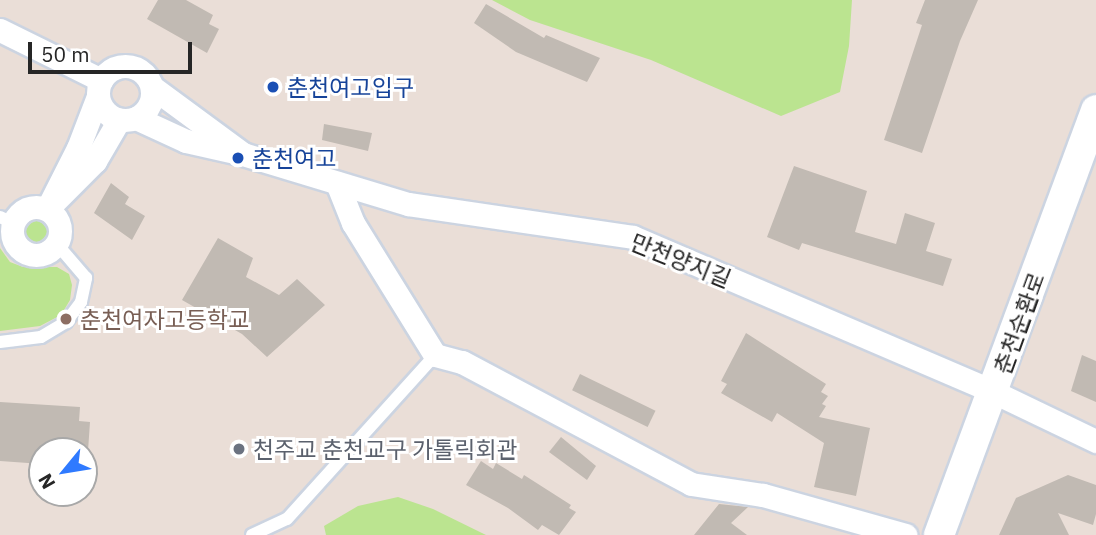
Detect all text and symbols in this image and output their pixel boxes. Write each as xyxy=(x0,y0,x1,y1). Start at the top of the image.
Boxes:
scale bar xyxy=(32,28,196,72)
text: 50 m xyxy=(41,40,90,68)
place label: 춘천여고입구 xyxy=(287,73,414,101)
marker: 춘천여고입구 xyxy=(265,79,281,95)
place label: 춘천여고 xyxy=(252,144,337,172)
marker: 춘천여고 xyxy=(230,150,246,166)
street label: 만천양지길 xyxy=(627,227,735,293)
street label: 춘천순환로 xyxy=(988,269,1050,377)
place label: 춘천여자고등학교 xyxy=(80,305,249,333)
marker: 춘천여자고등학교 xyxy=(58,311,74,327)
place label: 천주교 춘천교구 가톨릭회관 xyxy=(253,435,518,463)
north arrow xyxy=(28,437,98,507)
marker: 천주교 춘천교구 가톨릭회관 xyxy=(231,441,247,457)
text: N xyxy=(33,470,60,493)

